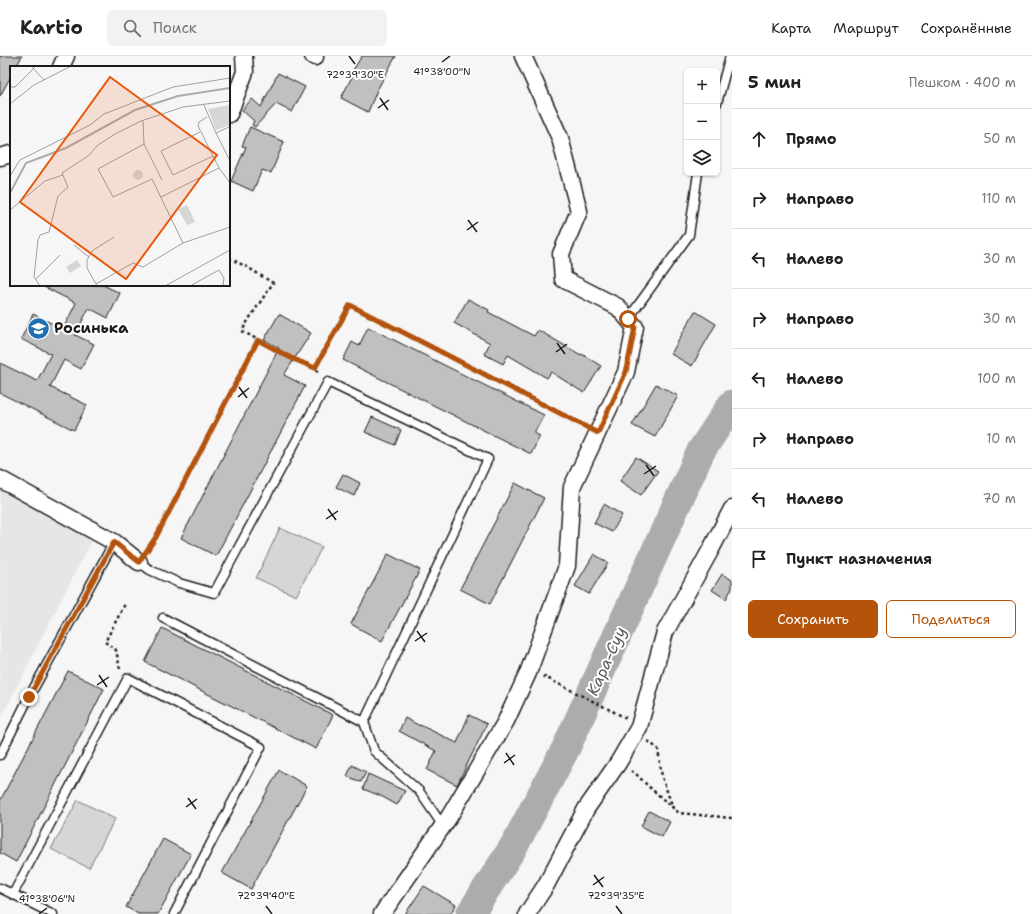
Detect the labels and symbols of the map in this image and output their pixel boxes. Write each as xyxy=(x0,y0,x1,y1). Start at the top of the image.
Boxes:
text: 41°38'00"N xyxy=(413,65,471,78)
inset map xyxy=(10,66,230,286)
text: 72°39'30"E xyxy=(326,68,384,81)
route start xyxy=(619,310,637,328)
school or university icon: Росинька xyxy=(25,315,51,341)
place label: Росинька xyxy=(54,318,129,338)
water label: Кара-Суу xyxy=(582,623,631,699)
route end xyxy=(20,688,38,706)
text: 72°39'40"E xyxy=(237,889,295,902)
text: 72°39'35"E xyxy=(587,889,645,902)
text: 41°38'06"N xyxy=(19,892,75,905)

